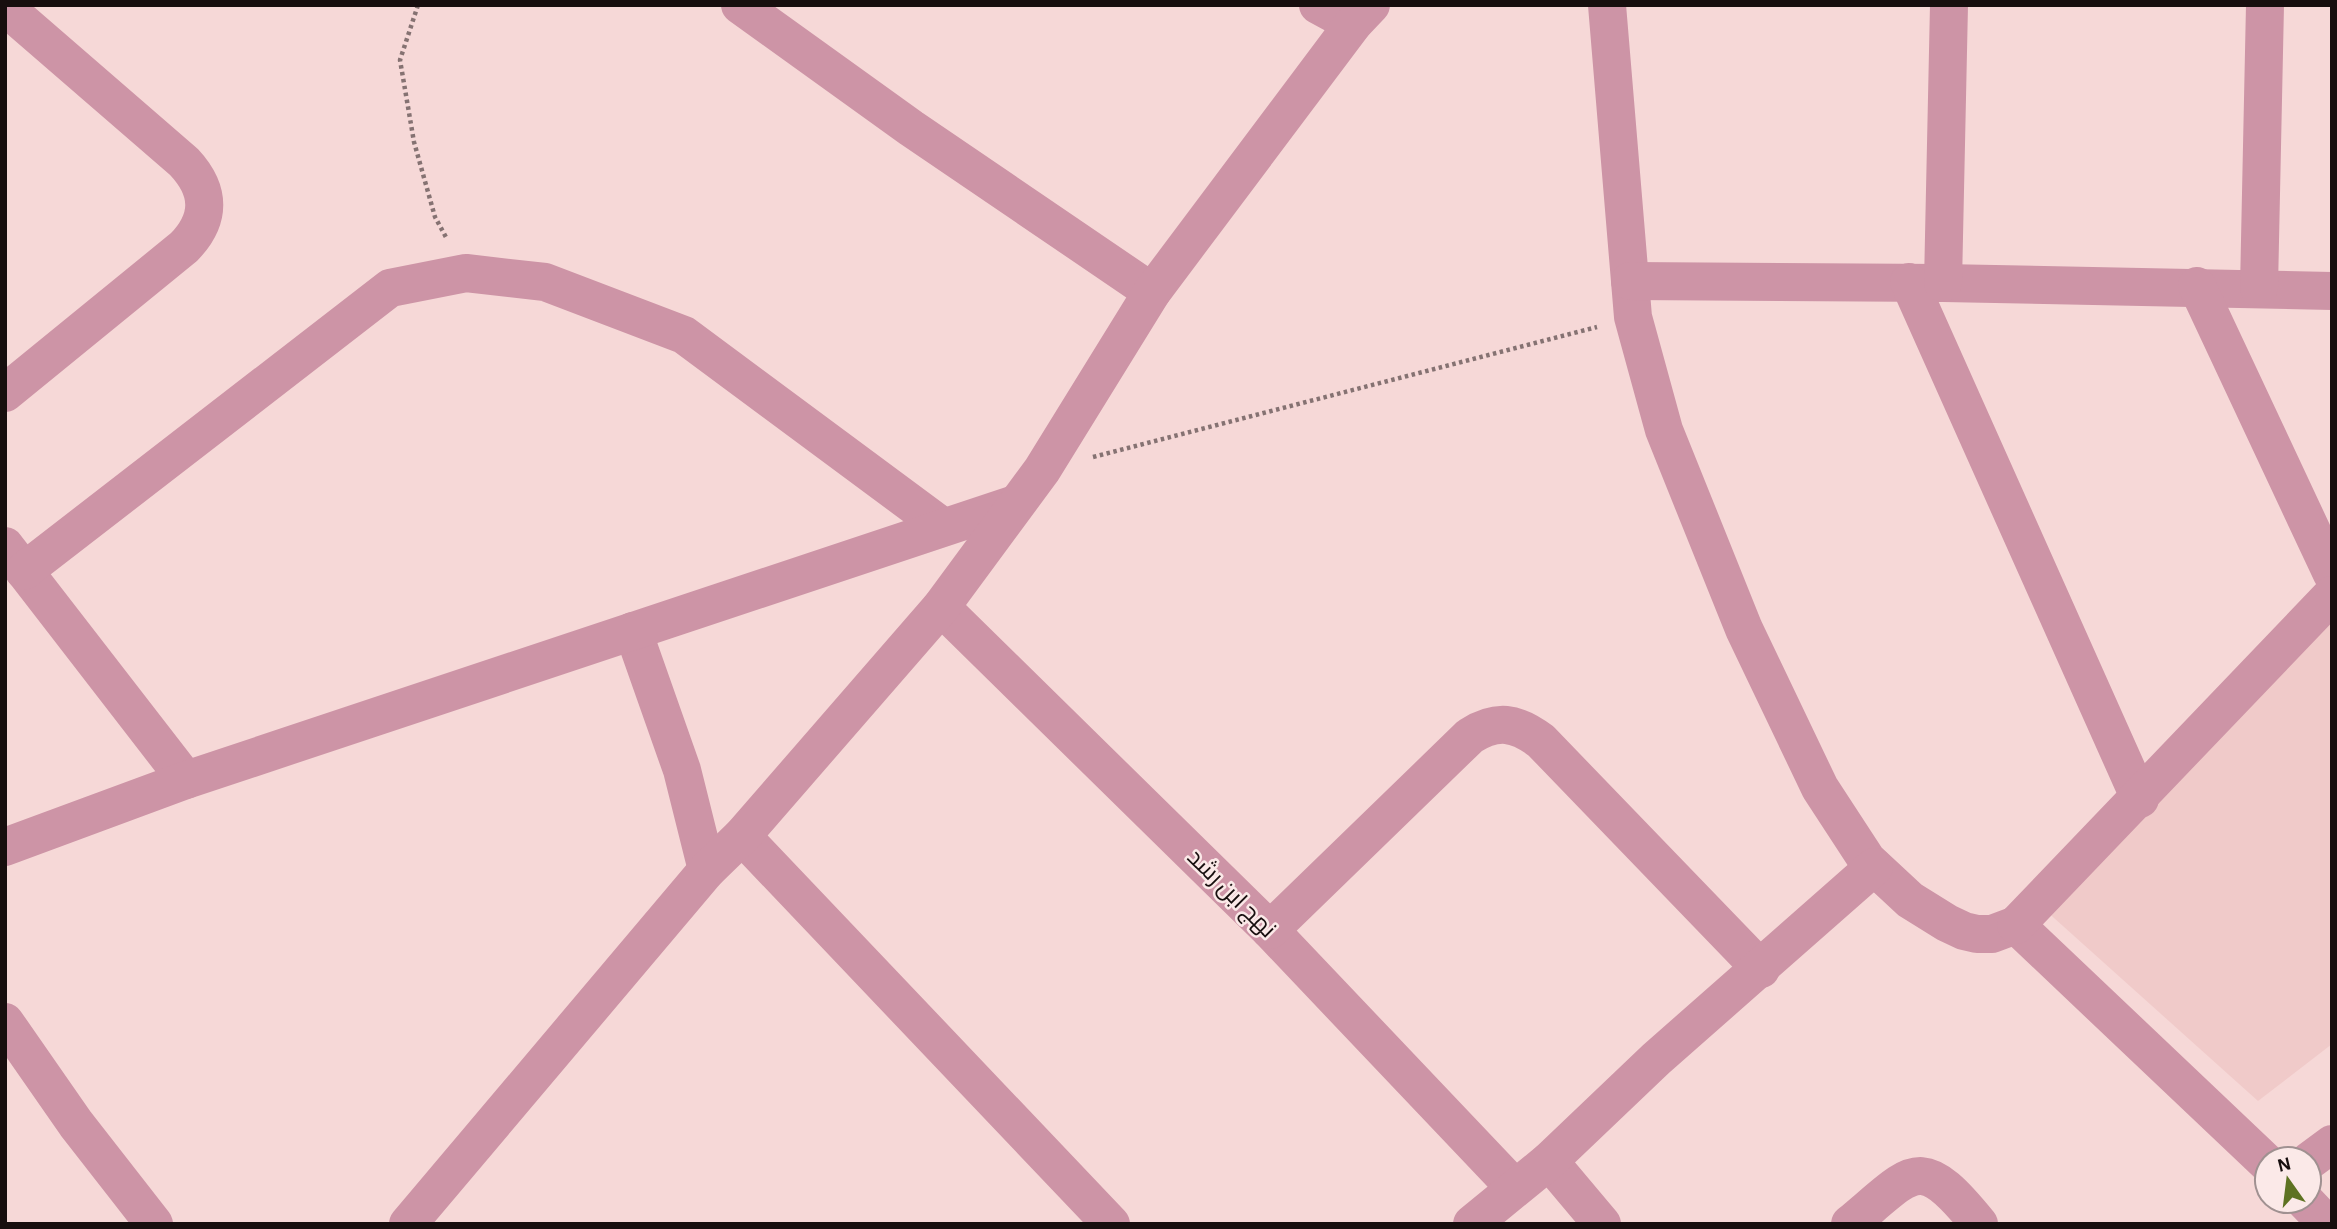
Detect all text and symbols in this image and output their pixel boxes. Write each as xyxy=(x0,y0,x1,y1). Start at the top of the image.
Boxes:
street label: نهج ابن رشد xyxy=(1180,844,1281,945)
north arrow xyxy=(2253,1145,2323,1215)
text: N xyxy=(2276,1154,2293,1176)

